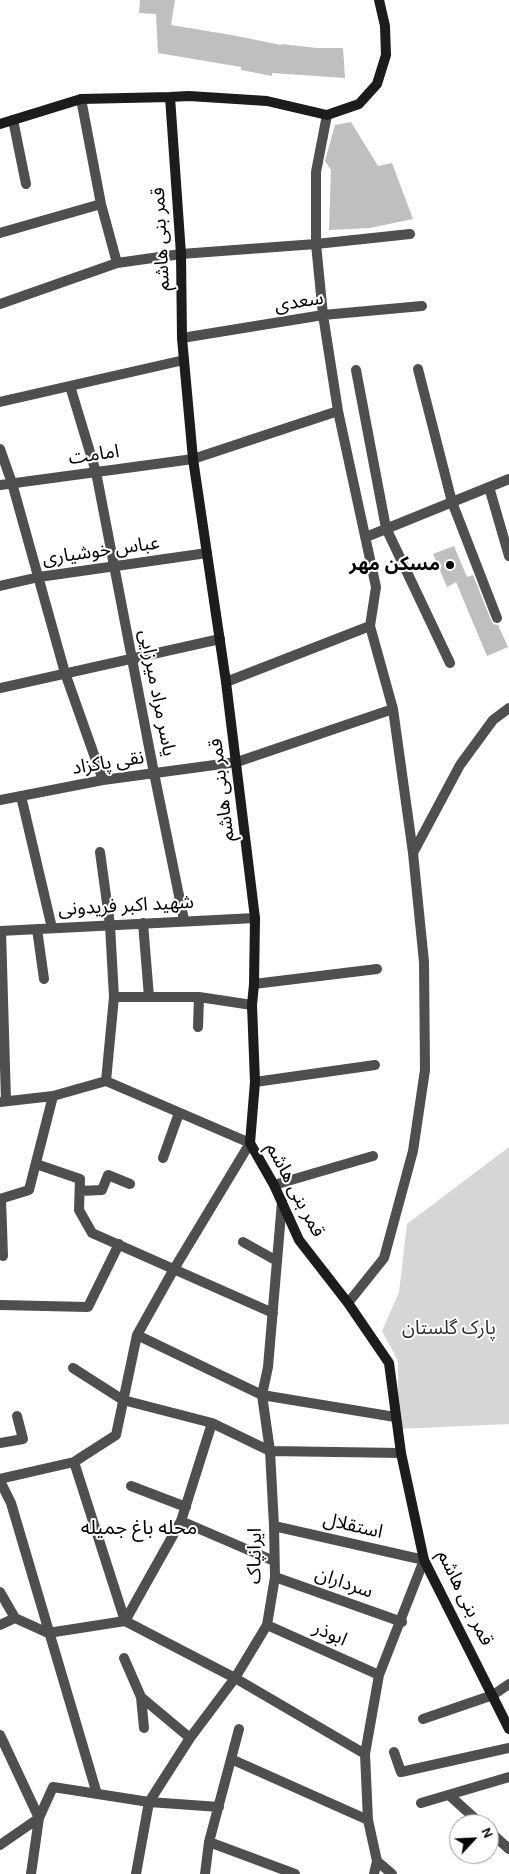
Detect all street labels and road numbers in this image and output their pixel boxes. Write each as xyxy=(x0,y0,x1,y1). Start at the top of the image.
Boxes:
street label: قمر بنی هاشم xyxy=(147,187,175,291)
street label: سعدی xyxy=(273,287,325,317)
street label: امامت xyxy=(67,440,121,470)
street label: عباس خوشیاری xyxy=(41,531,161,571)
street label: یاسر مراد میرزایی xyxy=(134,628,180,758)
street label: قمر بنی هاشم xyxy=(204,737,240,843)
street label: نقی پاکزاد xyxy=(70,746,146,780)
street label: شهید اکبر فریدونی xyxy=(58,891,194,921)
street label: قمر بنی هاشم xyxy=(261,1139,329,1241)
street label: استقلال xyxy=(321,1508,385,1544)
street label: ایرانپاک xyxy=(243,1528,267,1584)
street label: قمر بنی هاشم xyxy=(432,1546,498,1650)
street label: سرداران xyxy=(312,1563,376,1603)
street label: ابوذر xyxy=(310,1617,350,1651)

